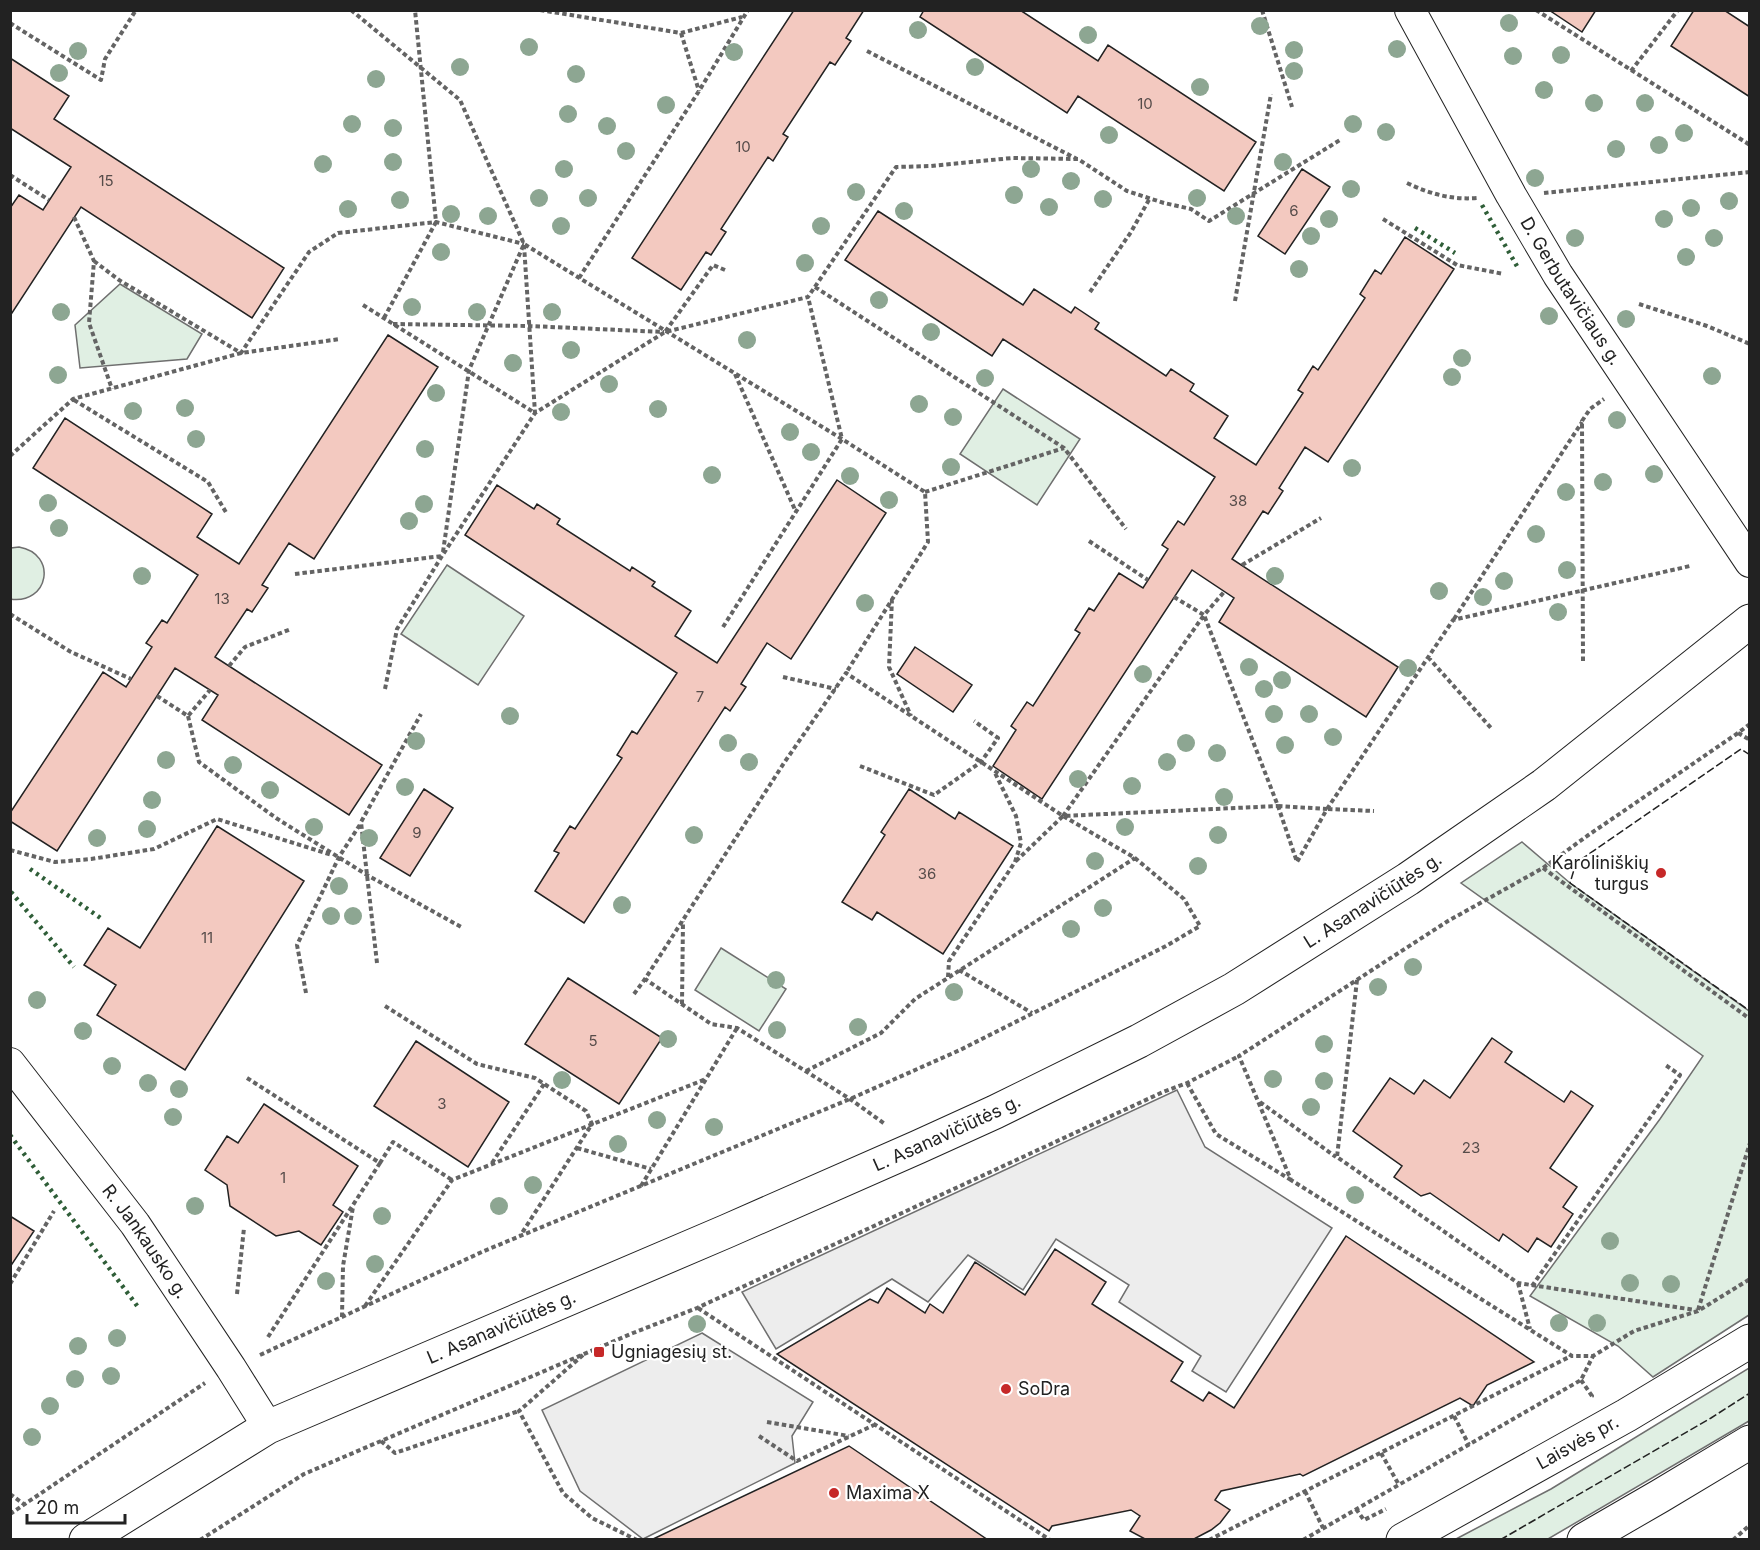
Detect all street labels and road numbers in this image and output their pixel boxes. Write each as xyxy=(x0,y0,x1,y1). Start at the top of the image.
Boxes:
street label: D. Gerbutavičiaus g. xyxy=(1516,213,1626,369)
street label: L. Asanavičiūtės g. xyxy=(1300,848,1445,952)
street label: L. Asanavičiūtės g. xyxy=(870,1090,1024,1175)
street label: R. Jankausko g. xyxy=(98,1180,193,1302)
street label: L. Asanavičiūtės g. xyxy=(424,1286,579,1368)
street label: Laisvės pr. xyxy=(1533,1411,1622,1473)

